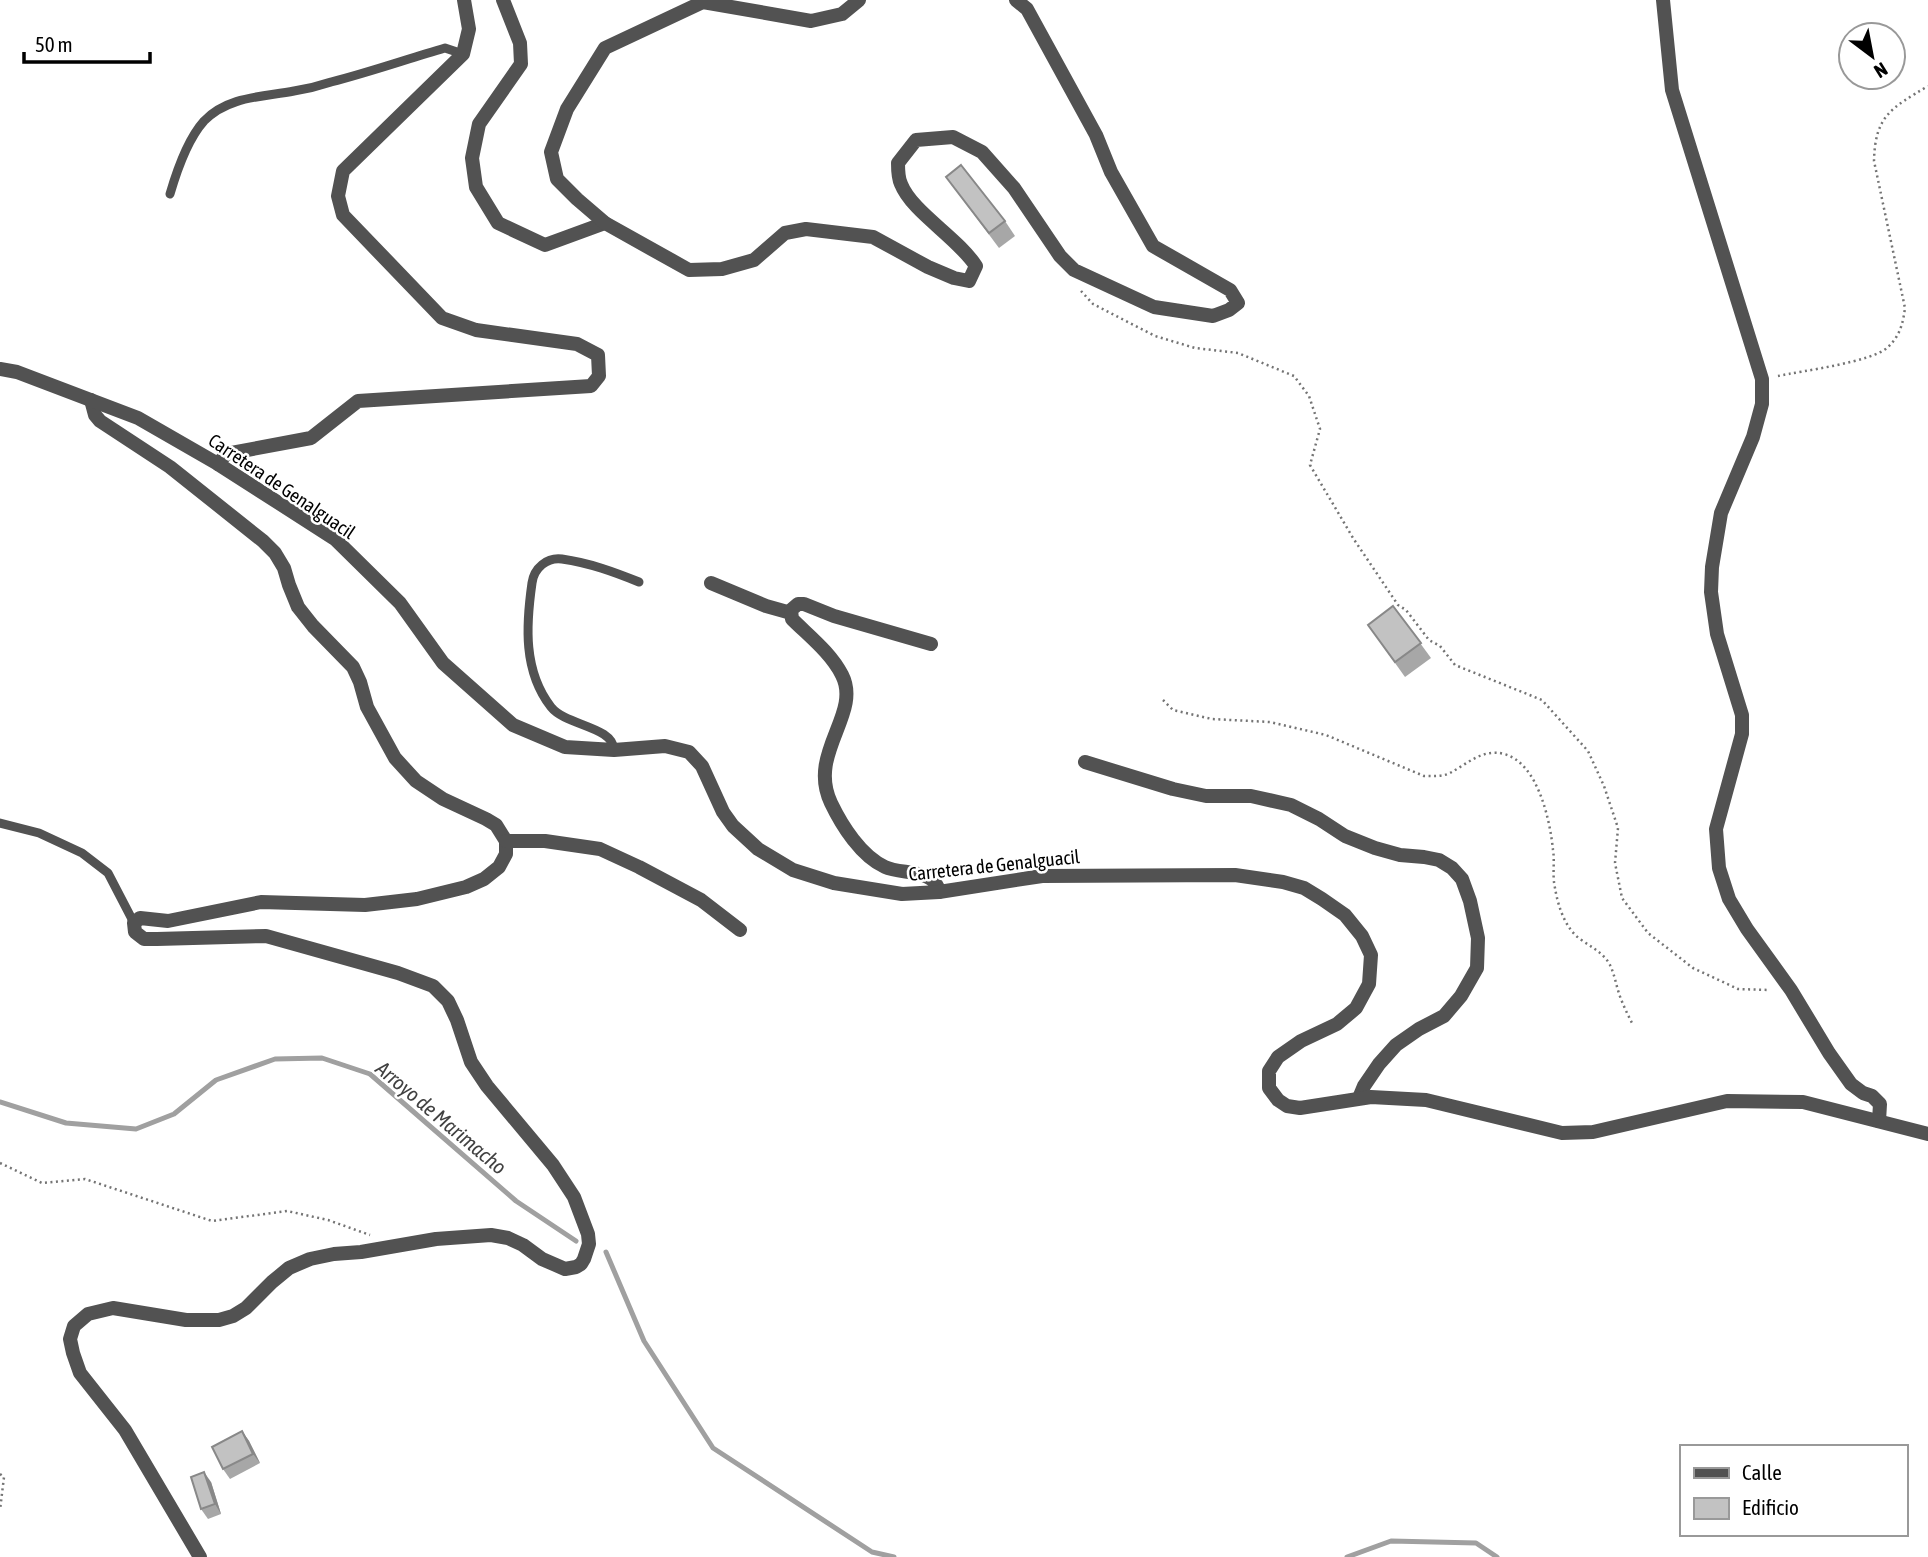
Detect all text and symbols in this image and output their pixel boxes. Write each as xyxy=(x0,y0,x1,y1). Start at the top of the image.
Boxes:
scale bar xyxy=(24,21,150,65)
north arrow xyxy=(1837,21,1907,91)
text: 50 m xyxy=(35,32,73,56)
text: N xyxy=(1870,58,1892,83)
street label: Carretera de Genalguacil xyxy=(204,429,360,543)
street label: Carretera de Genalguacil xyxy=(907,845,1081,885)
water label: Arroyo de Marimacho xyxy=(371,1055,512,1179)
legend xyxy=(1680,1445,1907,1536)
text: Calle xyxy=(1742,1460,1782,1484)
text: Edificio xyxy=(1742,1495,1799,1519)

